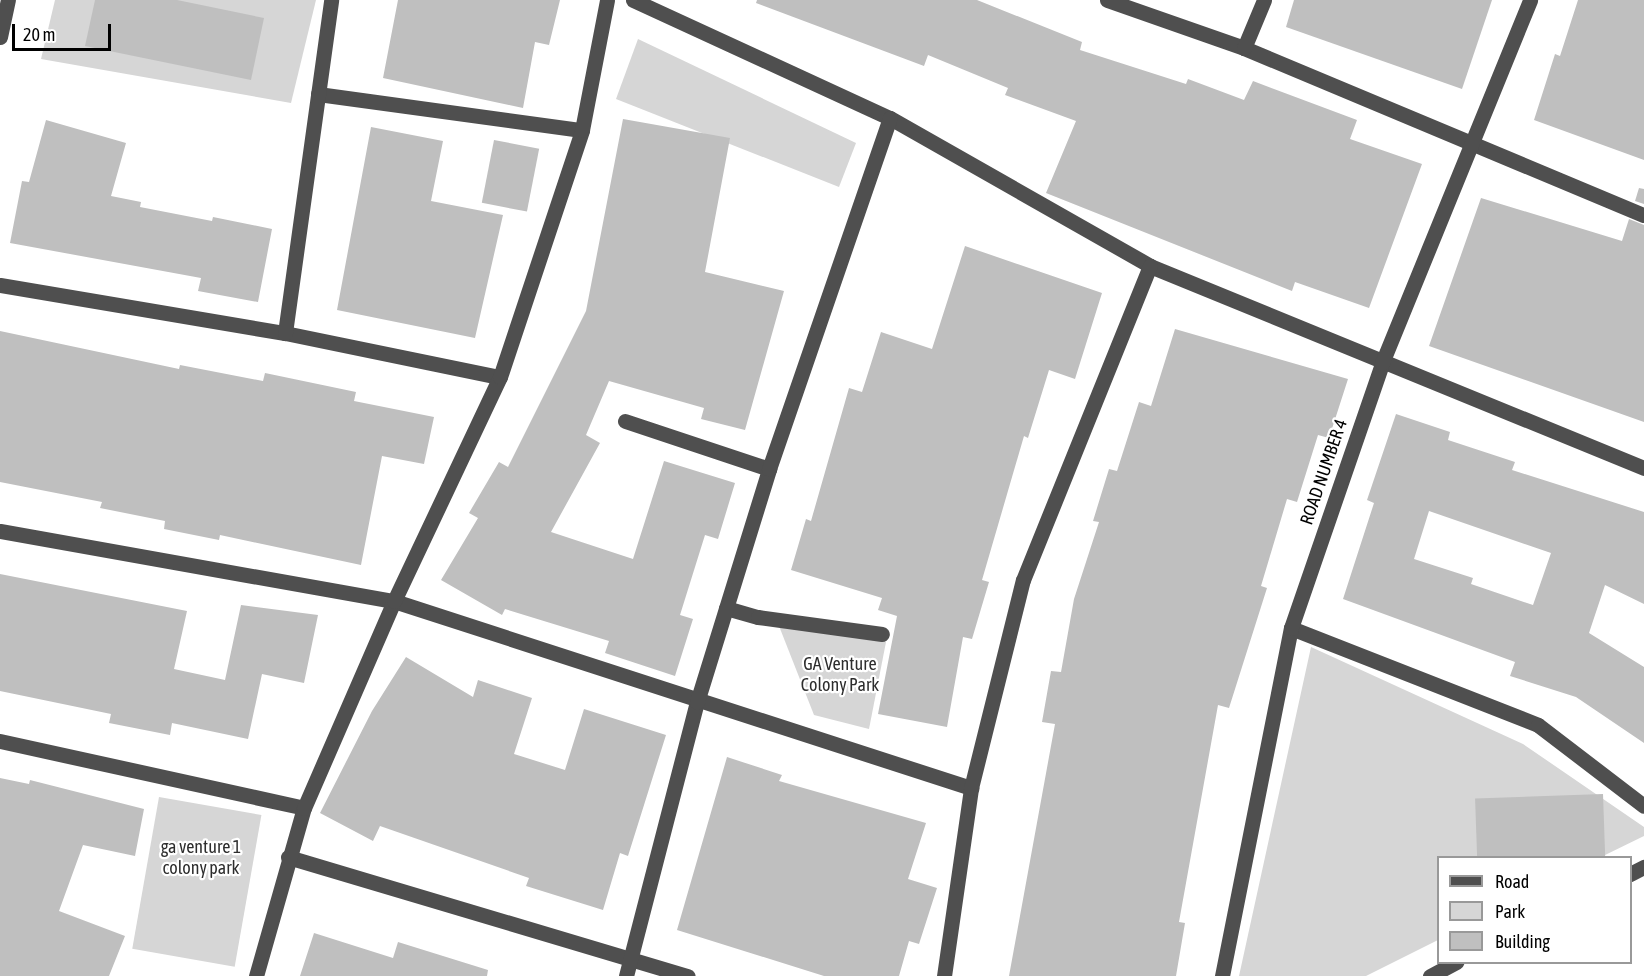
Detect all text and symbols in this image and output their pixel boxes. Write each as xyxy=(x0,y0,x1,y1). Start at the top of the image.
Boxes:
scale bar xyxy=(15,12,114,50)
text: 20 m xyxy=(23,24,55,45)
street label: ROAD NUMBER 4 xyxy=(1296,416,1352,528)
park label: GA Venture Colony Park xyxy=(801,654,879,696)
park label: ga venture 1 colony park xyxy=(161,837,241,880)
legend xyxy=(1437,856,1632,964)
text: Road xyxy=(1495,871,1529,892)
text: Park xyxy=(1495,901,1525,922)
text: Building xyxy=(1495,931,1550,952)

